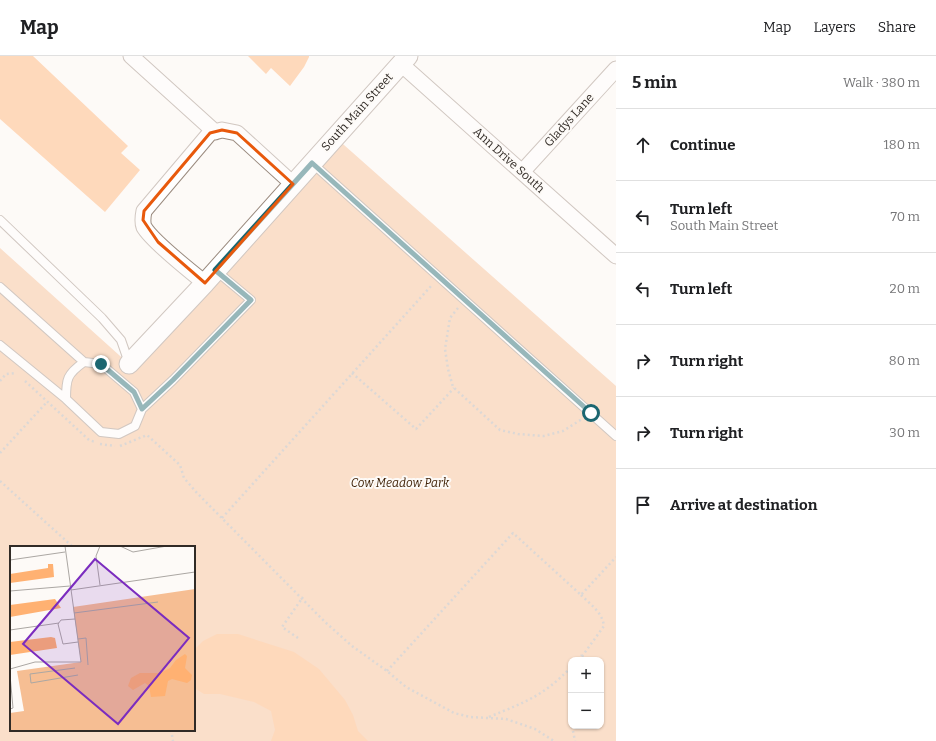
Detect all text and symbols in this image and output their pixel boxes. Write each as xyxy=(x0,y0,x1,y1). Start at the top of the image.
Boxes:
text: Map xyxy=(20,16,59,39)
text: Map xyxy=(763,19,791,36)
text: Layers xyxy=(813,19,856,36)
text: Share xyxy=(878,19,916,36)
street label: South Main Street xyxy=(318,70,396,154)
text: 5 min xyxy=(632,72,677,93)
text: Walk · 380 m xyxy=(843,75,920,90)
street label: Gladys Lane xyxy=(541,90,597,150)
street label: Ann Drive South xyxy=(471,124,548,196)
icon: ahead xyxy=(632,134,654,156)
text: Continue xyxy=(670,136,736,154)
text: 180 m xyxy=(884,137,920,152)
text: Turn left xyxy=(670,200,732,218)
icon: left xyxy=(632,206,654,228)
text: 70 m xyxy=(890,209,920,224)
text: South Main Street xyxy=(670,218,778,233)
icon: left xyxy=(632,278,654,300)
text: Turn left xyxy=(670,280,732,298)
text: 20 m xyxy=(890,281,920,296)
icon: right xyxy=(632,350,654,372)
text: Turn right xyxy=(670,352,743,370)
text: 80 m xyxy=(889,353,920,368)
route end xyxy=(92,355,110,373)
route start xyxy=(582,404,600,422)
icon: right xyxy=(632,422,654,444)
text: Turn right xyxy=(670,424,743,442)
text: 30 m xyxy=(889,425,920,440)
park label: Cow Meadow Park xyxy=(351,476,450,490)
icon: arrive xyxy=(632,494,654,516)
text: Arrive at destination xyxy=(670,496,817,514)
inset map xyxy=(10,546,195,731)
map controls xyxy=(568,657,604,729)
button: + xyxy=(568,657,604,693)
button: − xyxy=(568,693,604,729)

